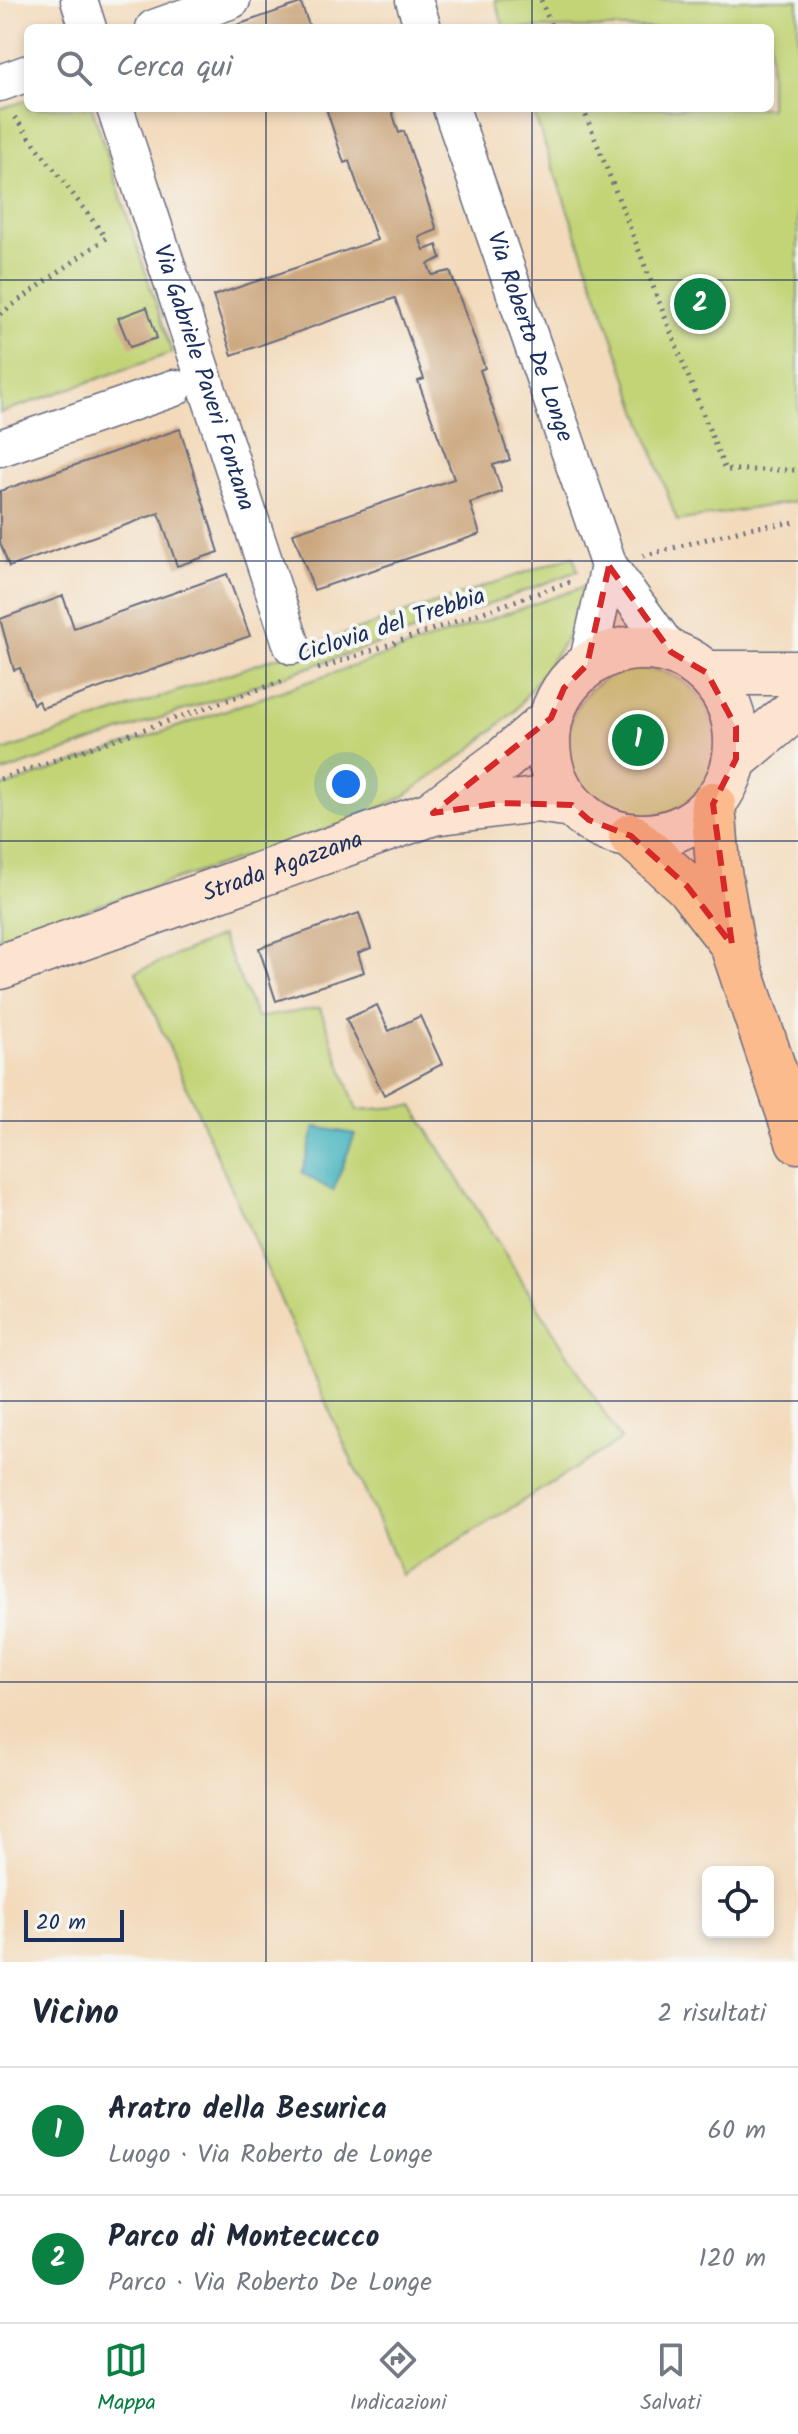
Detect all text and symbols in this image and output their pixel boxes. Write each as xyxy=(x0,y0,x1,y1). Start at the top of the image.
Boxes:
search box xyxy=(24,24,774,112)
text: Cerca qui xyxy=(116,44,233,92)
icon: search xyxy=(52,46,96,90)
street label: Via Roberto De Longe xyxy=(476,226,584,447)
street label: Via Gabriele Paveri Fontana xyxy=(142,240,266,516)
pin: 2 xyxy=(674,274,726,334)
street label: Ciclovia del Trebbia xyxy=(292,577,490,675)
pin: 1 xyxy=(612,710,664,770)
your location xyxy=(326,764,366,804)
street label: Strada Agazzana xyxy=(197,820,368,913)
map controls xyxy=(702,1866,774,1938)
button: locate xyxy=(702,1866,774,1938)
scale bar xyxy=(24,1906,124,1942)
text: 20 m xyxy=(36,1906,86,1941)
text: Vicino xyxy=(32,1987,119,2041)
text: 2 risultati xyxy=(657,1993,766,2035)
text: Aratro della Besurica xyxy=(108,2086,387,2134)
text: 1 xyxy=(54,2110,62,2152)
text: 60 m xyxy=(707,2110,766,2152)
text: Luogo · Via Roberto de Longe xyxy=(108,2134,432,2176)
text: Parco di Montecucco xyxy=(108,2214,379,2262)
text: 2 xyxy=(50,2238,66,2280)
text: 120 m xyxy=(699,2238,766,2280)
text: Parco · Via Roberto De Longe xyxy=(108,2262,432,2304)
tab: Mappa xyxy=(97,2338,156,2421)
tab: Indicazioni xyxy=(350,2338,446,2421)
tab: Salvati xyxy=(640,2338,701,2421)

